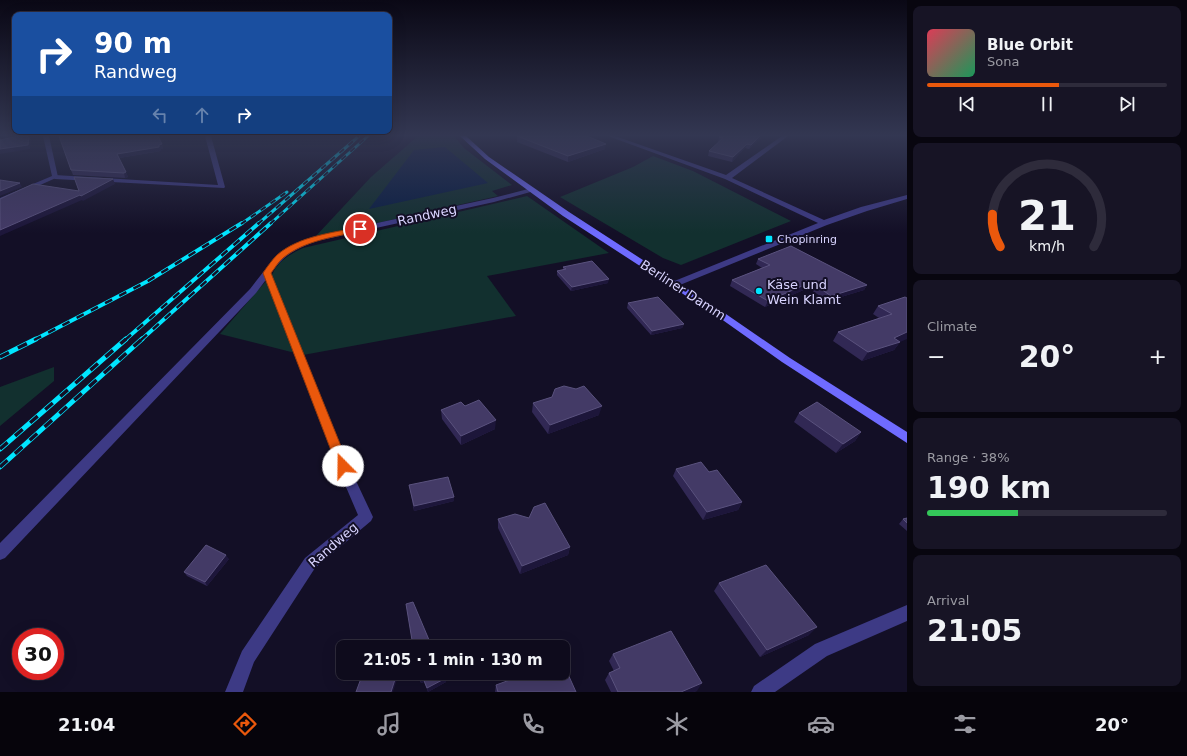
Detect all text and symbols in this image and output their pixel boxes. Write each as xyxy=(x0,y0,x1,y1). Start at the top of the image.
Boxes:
text: 90 m xyxy=(94,27,172,60)
icon: right xyxy=(28,28,80,80)
text: Blue Orbit xyxy=(987,36,1073,54)
text: Sona xyxy=(987,54,1019,69)
text: Randweg xyxy=(94,61,177,82)
icon: previous xyxy=(956,93,978,115)
icon: pause xyxy=(1036,93,1058,115)
icon: next xyxy=(1116,93,1138,115)
icon: left xyxy=(149,104,171,126)
icon: ahead xyxy=(191,104,213,126)
icon: right xyxy=(233,104,255,126)
text: 21 xyxy=(1018,191,1076,240)
street label: Randweg xyxy=(396,201,458,229)
pin xyxy=(343,212,377,246)
icon: arrive xyxy=(349,218,371,240)
place label: Chopinring xyxy=(777,233,837,246)
marker: Chopinring xyxy=(764,234,774,244)
text: km/h xyxy=(1029,237,1065,253)
street label: Berliner Damm xyxy=(638,257,728,323)
place label: Käse und Wein Klamt xyxy=(767,277,841,307)
marker: Käse und Wein Klamt xyxy=(754,286,764,296)
text: Climate xyxy=(927,319,977,334)
text: 20° xyxy=(1019,339,1075,374)
text: − xyxy=(927,344,945,369)
text: + xyxy=(1149,344,1167,369)
position arrow xyxy=(322,445,364,487)
text: Range · 38% xyxy=(927,450,1010,465)
text: 190 km xyxy=(927,470,1051,505)
street label: Randweg xyxy=(305,520,361,570)
text: Arrival xyxy=(927,593,969,608)
text: 21:05 xyxy=(927,613,1023,648)
speed limit sign: 30 xyxy=(12,628,64,680)
text: 21:05 · 1 min · 130 m xyxy=(363,651,543,669)
icon: directions xyxy=(231,710,259,738)
icon: music xyxy=(375,710,403,738)
icon: phone xyxy=(519,710,547,738)
icon: climate xyxy=(663,710,691,738)
icon: car xyxy=(807,710,835,738)
icon: filters xyxy=(951,710,979,738)
text: 21:04 xyxy=(58,714,115,735)
text: 20° xyxy=(1095,714,1129,735)

